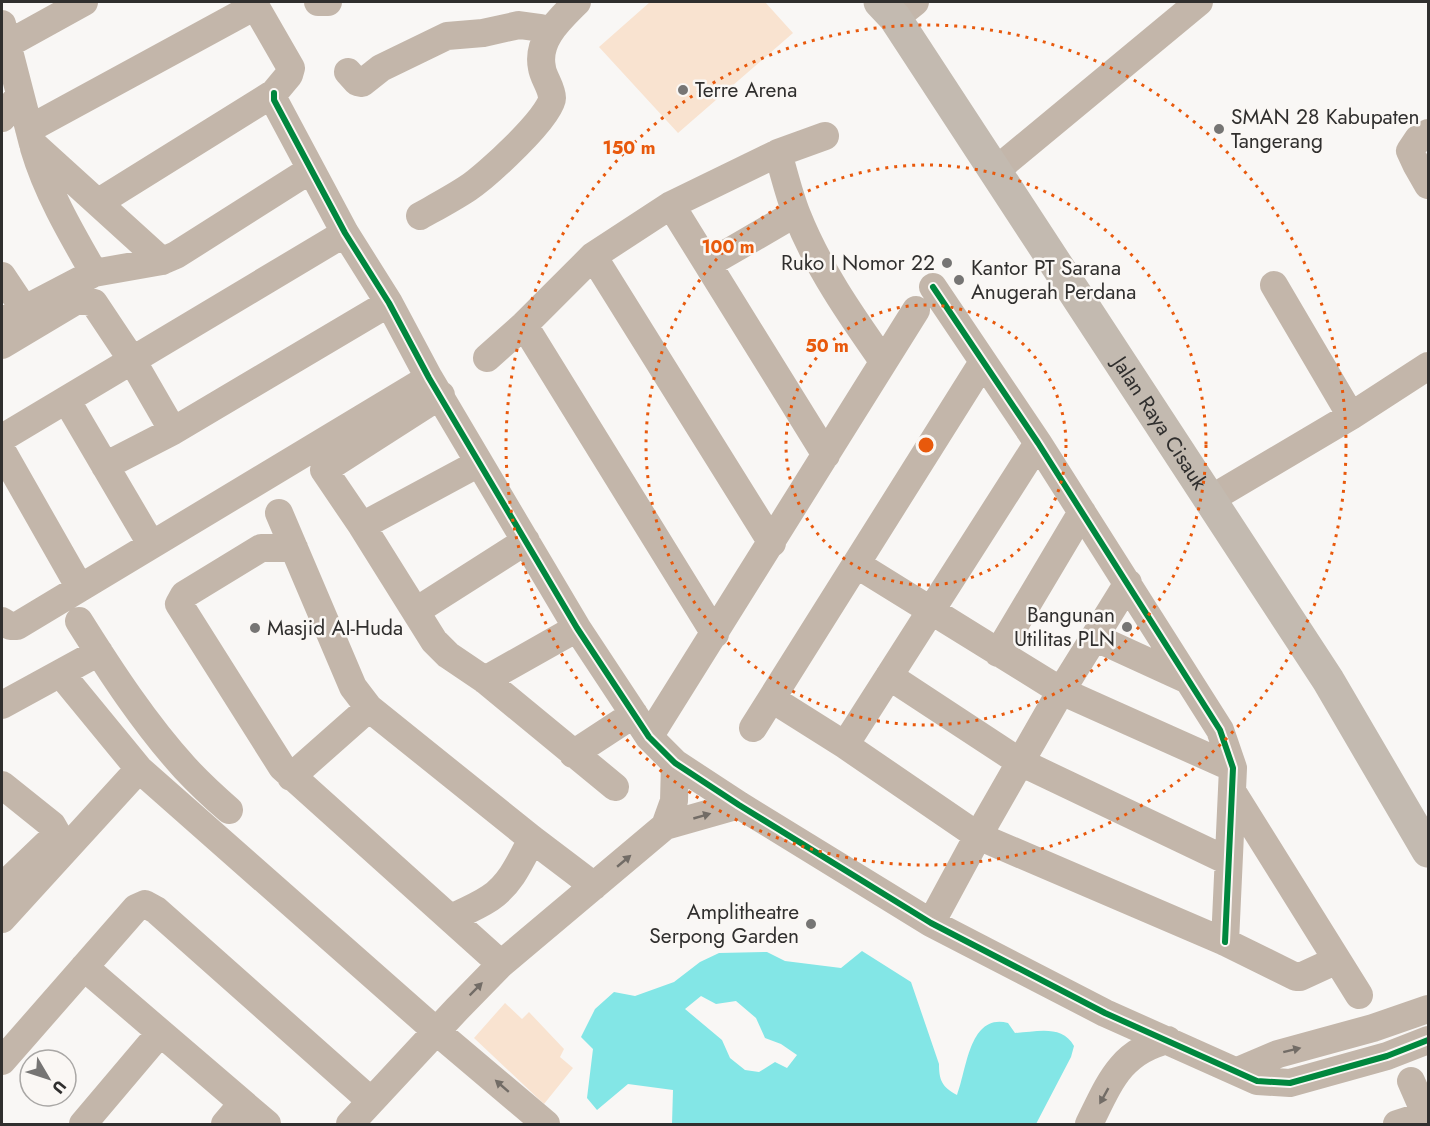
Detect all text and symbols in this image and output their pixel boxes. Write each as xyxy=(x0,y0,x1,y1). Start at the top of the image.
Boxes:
place label: Terre Arena xyxy=(695,75,797,105)
marker: Terre Arena xyxy=(676,83,690,97)
place label: SMAN 28 Kabupaten Tangerang xyxy=(1231,102,1420,156)
marker: SMAN 28 Kabupaten Tangerang xyxy=(1212,122,1226,136)
text: 150 m xyxy=(603,135,655,161)
text: 100 m xyxy=(701,234,755,260)
place label: Ruko I Nomor 22 xyxy=(781,248,935,278)
place label: Kantor PT Sarana Anugerah Perdana xyxy=(971,253,1136,307)
marker: Ruko I Nomor 22 xyxy=(940,256,954,270)
marker: Kantor PT Sarana Anugerah Perdana xyxy=(952,273,966,287)
text: 50 m xyxy=(805,333,849,359)
street label: Jalan Raya Cisauk xyxy=(1104,348,1215,496)
centre of rings xyxy=(916,435,936,455)
place label: Bangunan Utilitas PLN xyxy=(1014,600,1115,654)
place label: Masjid AI-Huda xyxy=(267,613,403,643)
marker: Bangunan Utilitas PLN xyxy=(1120,620,1134,634)
marker: Masjid AI-Huda xyxy=(248,621,262,635)
one-way arrow xyxy=(693,811,711,820)
one-way arrow xyxy=(616,855,631,868)
place label: Amplitheatre Serpong Garden xyxy=(649,897,799,951)
marker: Amplitheatre Serpong Garden xyxy=(804,917,818,931)
one-way arrow xyxy=(469,982,483,996)
one-way arrow xyxy=(1283,1044,1301,1054)
north arrow xyxy=(18,1048,78,1108)
text: U xyxy=(47,1076,72,1099)
one-way arrow xyxy=(495,1080,510,1093)
one-way arrow xyxy=(1099,1088,1109,1105)

